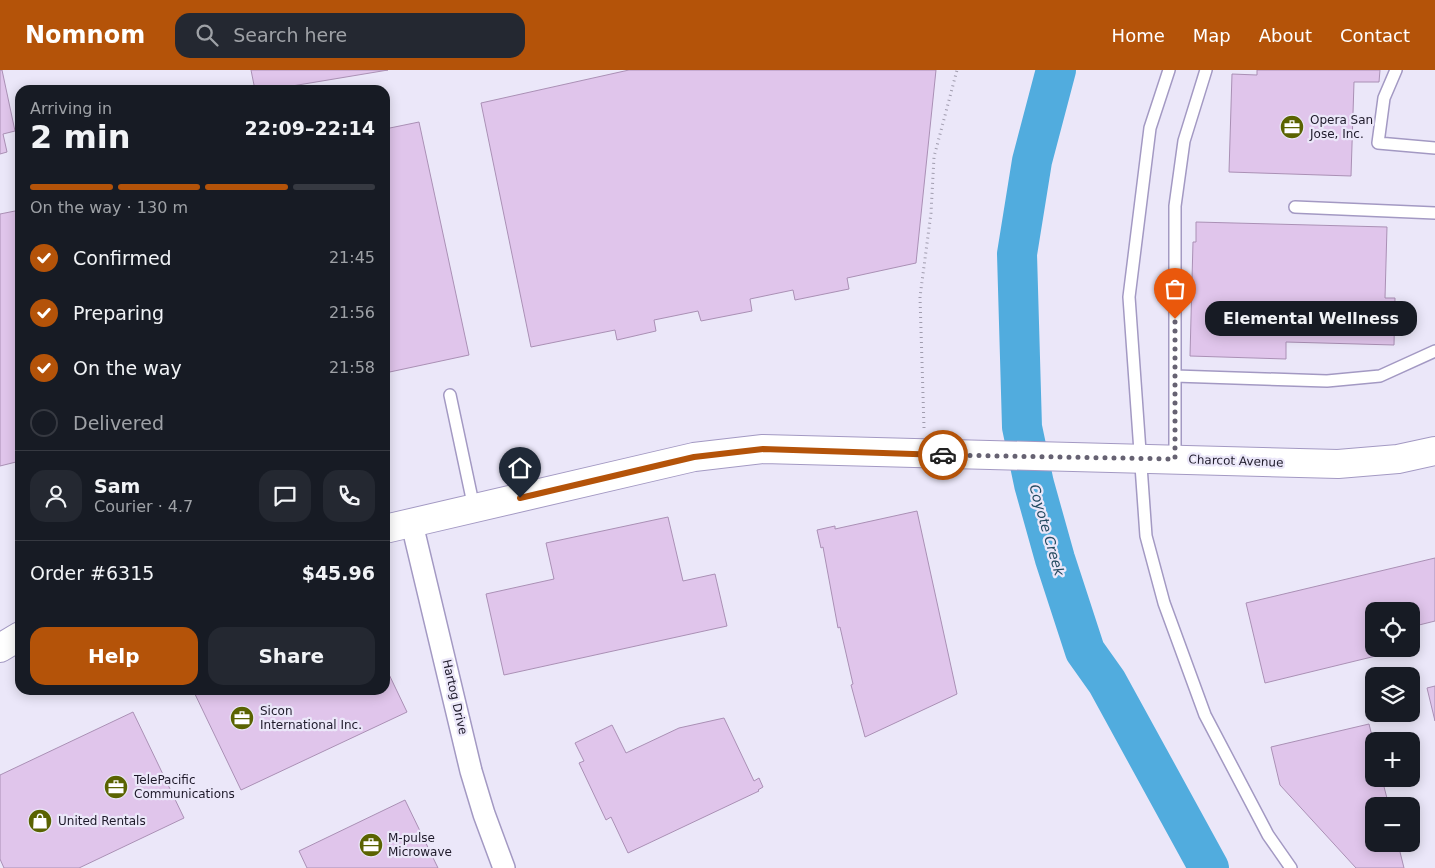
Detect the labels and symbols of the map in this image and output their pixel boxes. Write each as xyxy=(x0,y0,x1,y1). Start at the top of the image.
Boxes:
place label: Opera San Jose, Inc. xyxy=(1309,113,1373,141)
office icon: Opera San Jose, Inc. xyxy=(1279,114,1305,140)
pin xyxy=(1154,268,1196,319)
callout: Elemental Wellness xyxy=(1205,302,1418,336)
courier xyxy=(918,430,968,480)
pin xyxy=(499,447,541,498)
street label: Charcot Avenue xyxy=(1188,452,1284,470)
water label: Coyote Creek xyxy=(1026,482,1068,579)
street label: Hartog Drive xyxy=(440,658,470,736)
place label: Sicon International Inc. xyxy=(260,704,362,732)
office icon: Sicon International Inc. xyxy=(229,705,255,731)
place label: TelePacific Communications xyxy=(133,773,235,801)
office icon: TelePacific Communications xyxy=(103,774,129,800)
shop icon: United Rentals xyxy=(27,808,53,834)
place label: United Rentals xyxy=(58,814,146,828)
place label: M-pulse Microwave xyxy=(388,831,452,859)
office icon: M-pulse Microwave xyxy=(358,832,384,858)

